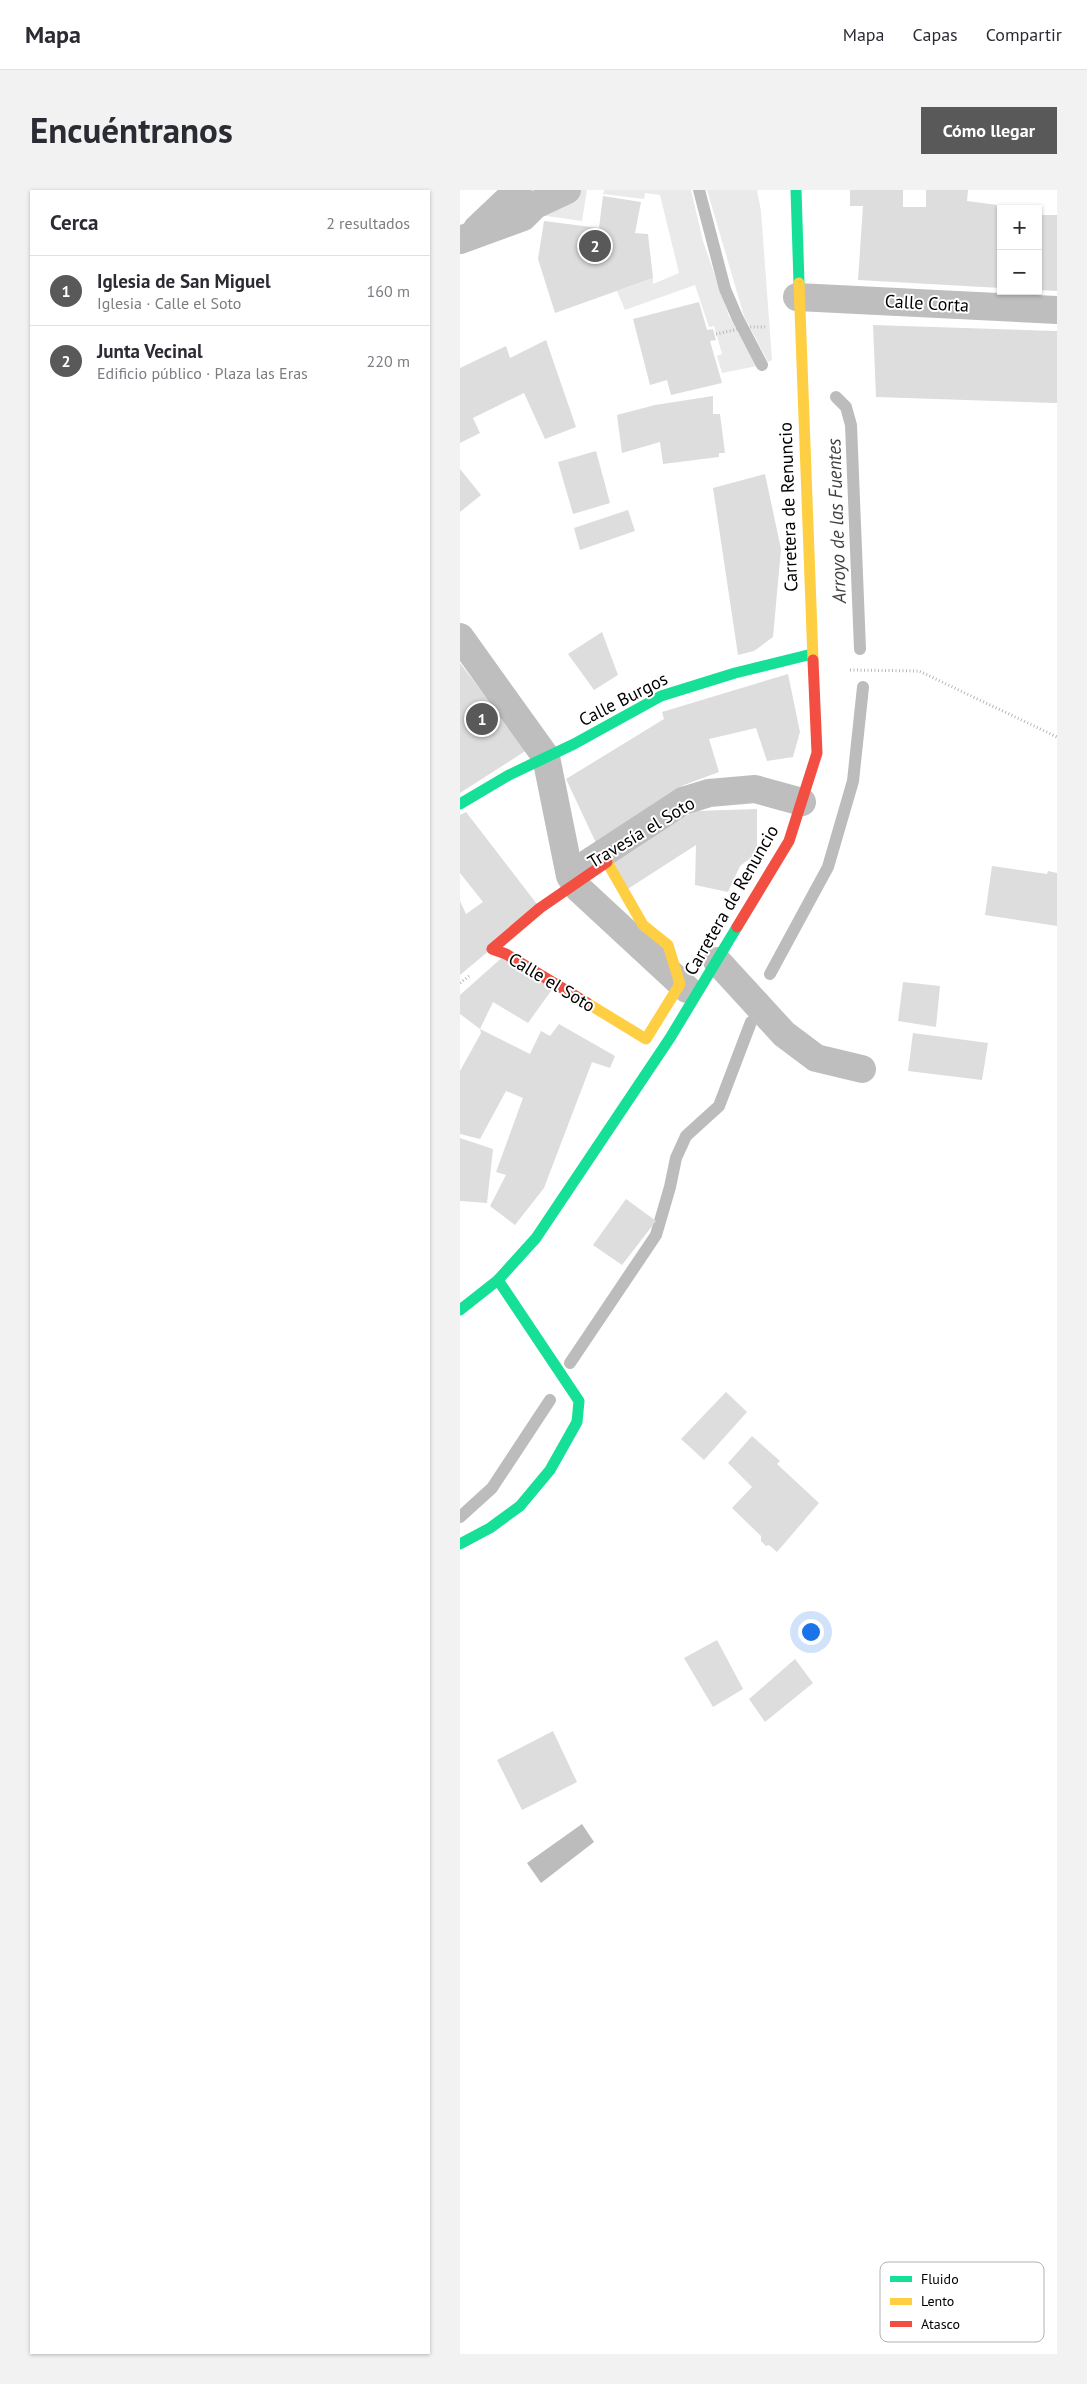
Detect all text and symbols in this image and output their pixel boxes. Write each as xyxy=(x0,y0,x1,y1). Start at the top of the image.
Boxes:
text: Mapa xyxy=(25,19,81,50)
text: Mapa xyxy=(843,23,885,46)
text: Capas xyxy=(913,23,958,46)
text: Compartir xyxy=(986,23,1062,46)
text: Encuéntranos xyxy=(30,107,233,153)
button: Cómo llegar xyxy=(921,107,1057,154)
map controls xyxy=(997,205,1042,295)
button: + xyxy=(997,205,1042,250)
text: Cerca xyxy=(50,209,99,236)
text: 2 resultados xyxy=(326,213,410,233)
pin: 2 xyxy=(579,227,611,265)
button: − xyxy=(997,250,1042,295)
text: Iglesia de San Miguel xyxy=(97,269,271,293)
text: 1 xyxy=(61,281,71,301)
text: 160 m xyxy=(367,281,410,301)
street label: Calle Corta xyxy=(884,289,970,317)
text: Iglesia · Calle el Soto xyxy=(97,293,241,313)
text: Junta Vecinal xyxy=(97,339,203,363)
text: 2 xyxy=(61,351,71,371)
text: 220 m xyxy=(367,351,410,371)
text: Edificio público · Plaza las Eras xyxy=(97,363,308,383)
street label: Carretera de Renuncio xyxy=(774,422,802,592)
water label: Arroyo de las Fuentes xyxy=(821,438,851,605)
street label: Calle Burgos xyxy=(575,667,671,731)
pin: 1 xyxy=(466,700,498,738)
street label: Travesía el Soto xyxy=(583,791,699,873)
street label: Carretera de Renuncio xyxy=(679,821,783,979)
street label: Calle el Soto xyxy=(504,947,600,1017)
your location xyxy=(798,1619,824,1645)
legend xyxy=(880,2262,1044,2342)
text: Fluido xyxy=(921,2270,959,2288)
text: Lento xyxy=(921,2292,954,2310)
text: Atasco xyxy=(921,2315,960,2333)

